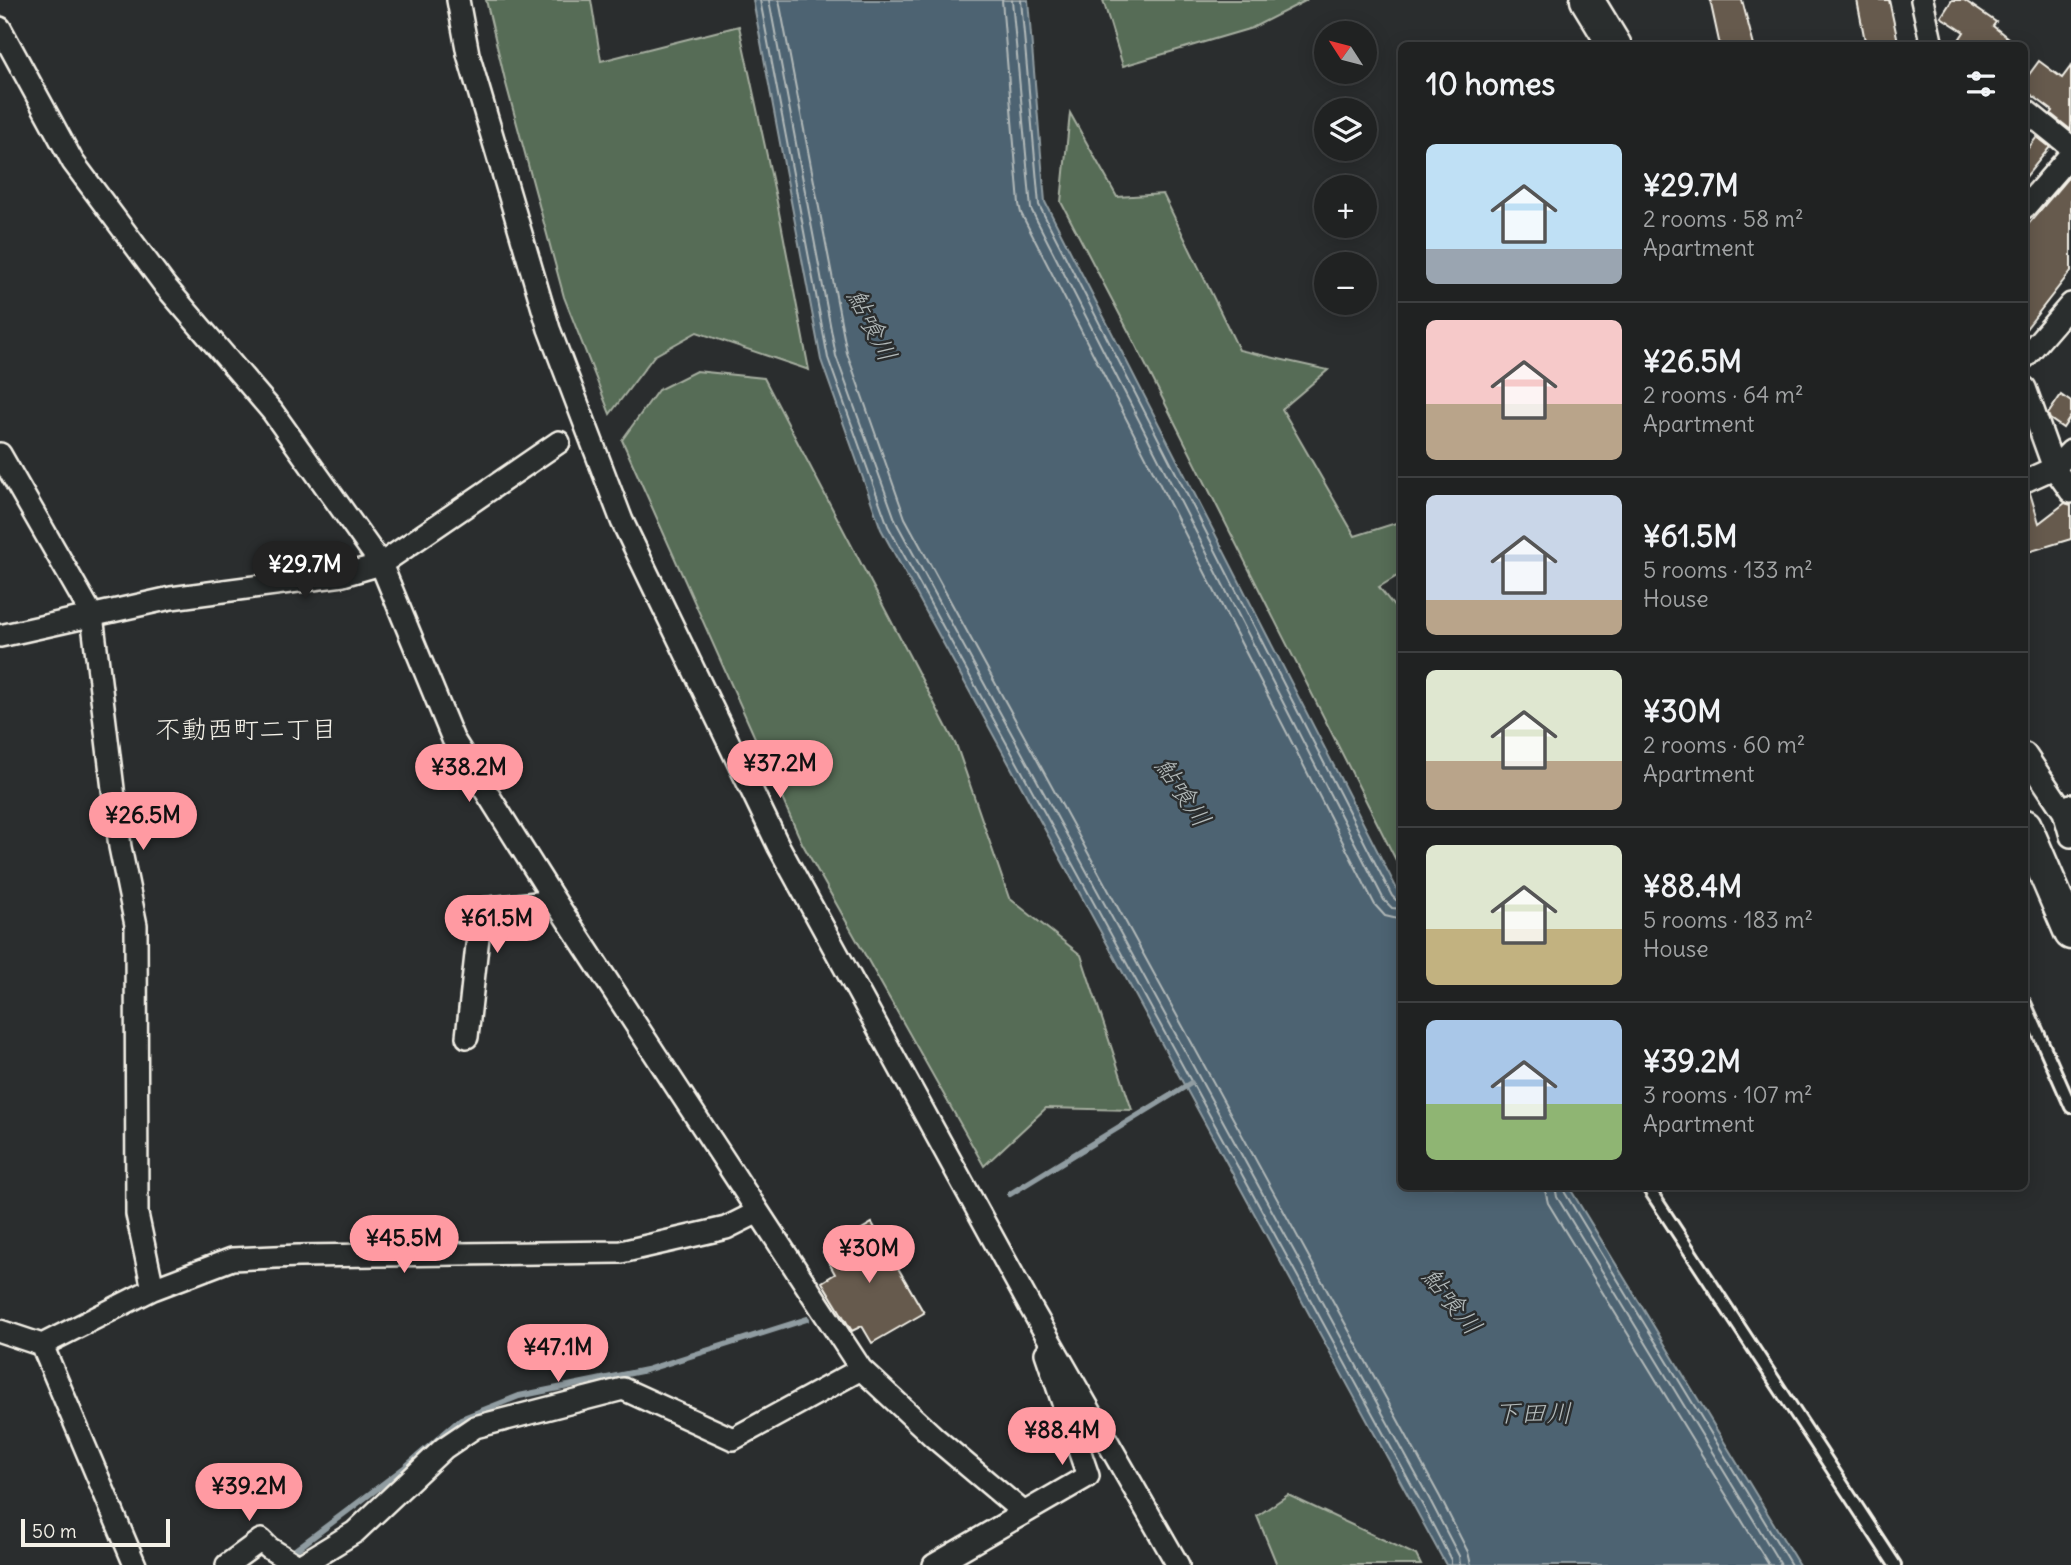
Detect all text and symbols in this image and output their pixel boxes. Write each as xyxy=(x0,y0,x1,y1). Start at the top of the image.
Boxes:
north arrow xyxy=(1314,21,1377,84)
map controls xyxy=(1314,21,1377,315)
text: 10 homes xyxy=(1426,65,1555,103)
icon: filters xyxy=(1962,65,2000,103)
button: layers xyxy=(1314,98,1377,161)
text: ¥29.7M xyxy=(1643,166,1739,204)
icon: home xyxy=(1482,172,1566,256)
button: + xyxy=(1314,175,1377,238)
text: 2 rooms · 58 m² xyxy=(1643,204,1804,233)
text: Apartment xyxy=(1643,233,1755,262)
button: − xyxy=(1314,252,1377,315)
water label: 鮎喰川 xyxy=(840,283,905,367)
text: ¥26.5M xyxy=(1643,342,1742,380)
icon: home xyxy=(1482,348,1566,432)
text: 2 rooms · 64 m² xyxy=(1643,380,1804,409)
text: Apartment xyxy=(1643,409,1755,438)
text: ¥61.5M xyxy=(1643,517,1738,555)
icon: home xyxy=(1482,523,1566,607)
pin: ¥29.7M xyxy=(248,542,362,601)
text: ¥29.7M xyxy=(268,549,342,578)
text: 5 rooms · 133 m² xyxy=(1643,555,1813,584)
text: House xyxy=(1643,584,1709,613)
text: ¥30M xyxy=(1643,692,1722,730)
icon: home xyxy=(1482,698,1566,782)
district label: 不動西町二丁目 xyxy=(155,712,337,745)
text: 2 rooms · 60 m² xyxy=(1643,730,1805,759)
pin: ¥37.2M xyxy=(723,740,837,800)
pin: ¥38.2M xyxy=(412,744,526,804)
text: ¥37.2M xyxy=(743,748,817,777)
water label: 鮎喰川 xyxy=(1148,750,1219,833)
text: ¥38.2M xyxy=(431,752,507,781)
text: Apartment xyxy=(1643,759,1755,788)
pin: ¥26.5M xyxy=(86,792,200,852)
text: ¥26.5M xyxy=(105,800,181,829)
text: ¥88.4M xyxy=(1643,867,1742,905)
icon: home xyxy=(1482,873,1566,957)
pin: ¥61.5M xyxy=(440,895,554,955)
text: ¥61.5M xyxy=(461,903,533,932)
text: 5 rooms · 183 m² xyxy=(1643,905,1813,934)
text: House xyxy=(1643,934,1709,963)
text: ¥39.2M xyxy=(1643,1042,1741,1080)
icon: home xyxy=(1482,1048,1566,1132)
text: 3 rooms · 107 m² xyxy=(1643,1080,1813,1109)
text: Apartment xyxy=(1643,1109,1755,1138)
pin: ¥45.5M xyxy=(347,1216,461,1275)
text: ¥45.5M xyxy=(366,1223,442,1252)
pin: ¥30M xyxy=(828,1226,910,1285)
text: ¥30M xyxy=(839,1233,899,1262)
water label: 鮎喰川 xyxy=(1415,1260,1490,1341)
pin: ¥47.1M xyxy=(501,1324,615,1384)
text: ¥47.1M xyxy=(523,1332,593,1361)
water label: 下田川 xyxy=(1494,1396,1572,1429)
pin: ¥88.4M xyxy=(1005,1408,1119,1467)
text: ¥88.4M xyxy=(1024,1415,1100,1444)
pin: ¥39.2M xyxy=(192,1464,306,1523)
text: ¥39.2M xyxy=(211,1471,287,1500)
scale bar xyxy=(21,1516,170,1548)
text: 50 m xyxy=(32,1519,77,1543)

